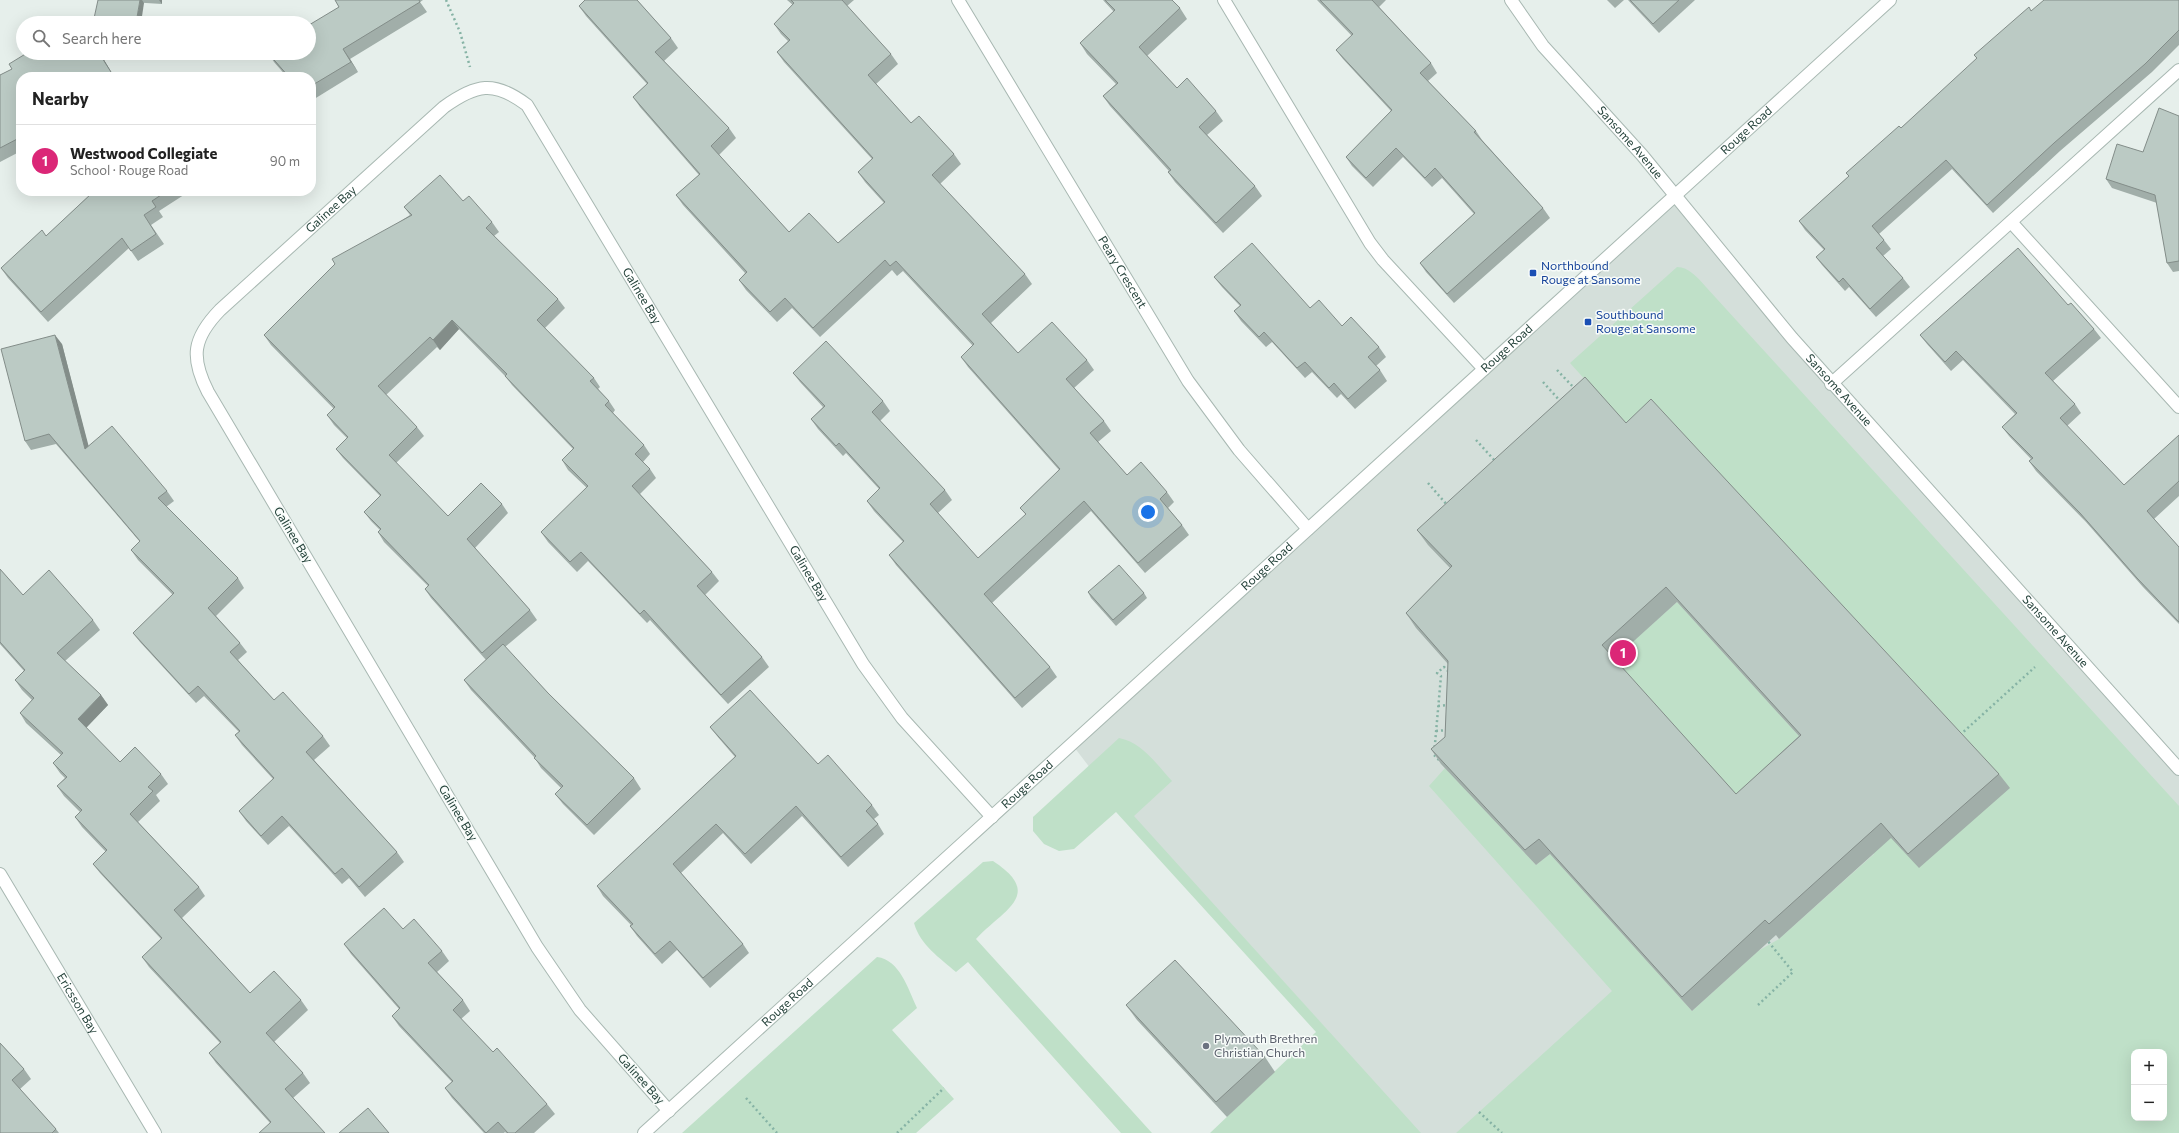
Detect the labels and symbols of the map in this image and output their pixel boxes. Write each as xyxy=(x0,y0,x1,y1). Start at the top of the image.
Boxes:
street label: Sansome Avenue xyxy=(1595,103,1666,181)
street label: Rouge Road xyxy=(1717,103,1774,157)
street label: Galinee Bay xyxy=(302,182,359,235)
street label: Peary Crescent xyxy=(1096,233,1150,311)
place label: Northbound Rouge at Sansome xyxy=(1541,258,1641,286)
street label: Galinee Bay xyxy=(620,265,665,326)
marker: Northbound Rouge at Sansome xyxy=(1528,268,1538,278)
place label: Southbound Rouge at Sansome xyxy=(1596,307,1696,335)
marker: Southbound Rouge at Sansome xyxy=(1583,317,1593,327)
street label: Rouge Road xyxy=(1477,321,1535,375)
street label: Sansome Avenue xyxy=(1804,351,1876,428)
your location xyxy=(1138,502,1158,522)
street label: Galinee Bay xyxy=(272,504,316,565)
street label: Rouge Road xyxy=(1238,539,1295,593)
street label: Galinee Bay xyxy=(787,542,832,604)
street label: Sansome Avenue xyxy=(2020,592,2092,669)
pin: 1 xyxy=(1610,638,1636,668)
street label: Rouge Road xyxy=(998,757,1055,811)
street label: Galinee Bay xyxy=(437,782,481,843)
street label: Ericsson Bay xyxy=(55,970,102,1036)
street label: Rouge Road xyxy=(758,975,816,1029)
place label: Plymouth Brethren Christian Church xyxy=(1214,1031,1317,1059)
marker: Plymouth Brethren Christian Church xyxy=(1201,1041,1211,1051)
street label: Galinee Bay xyxy=(615,1050,668,1106)

